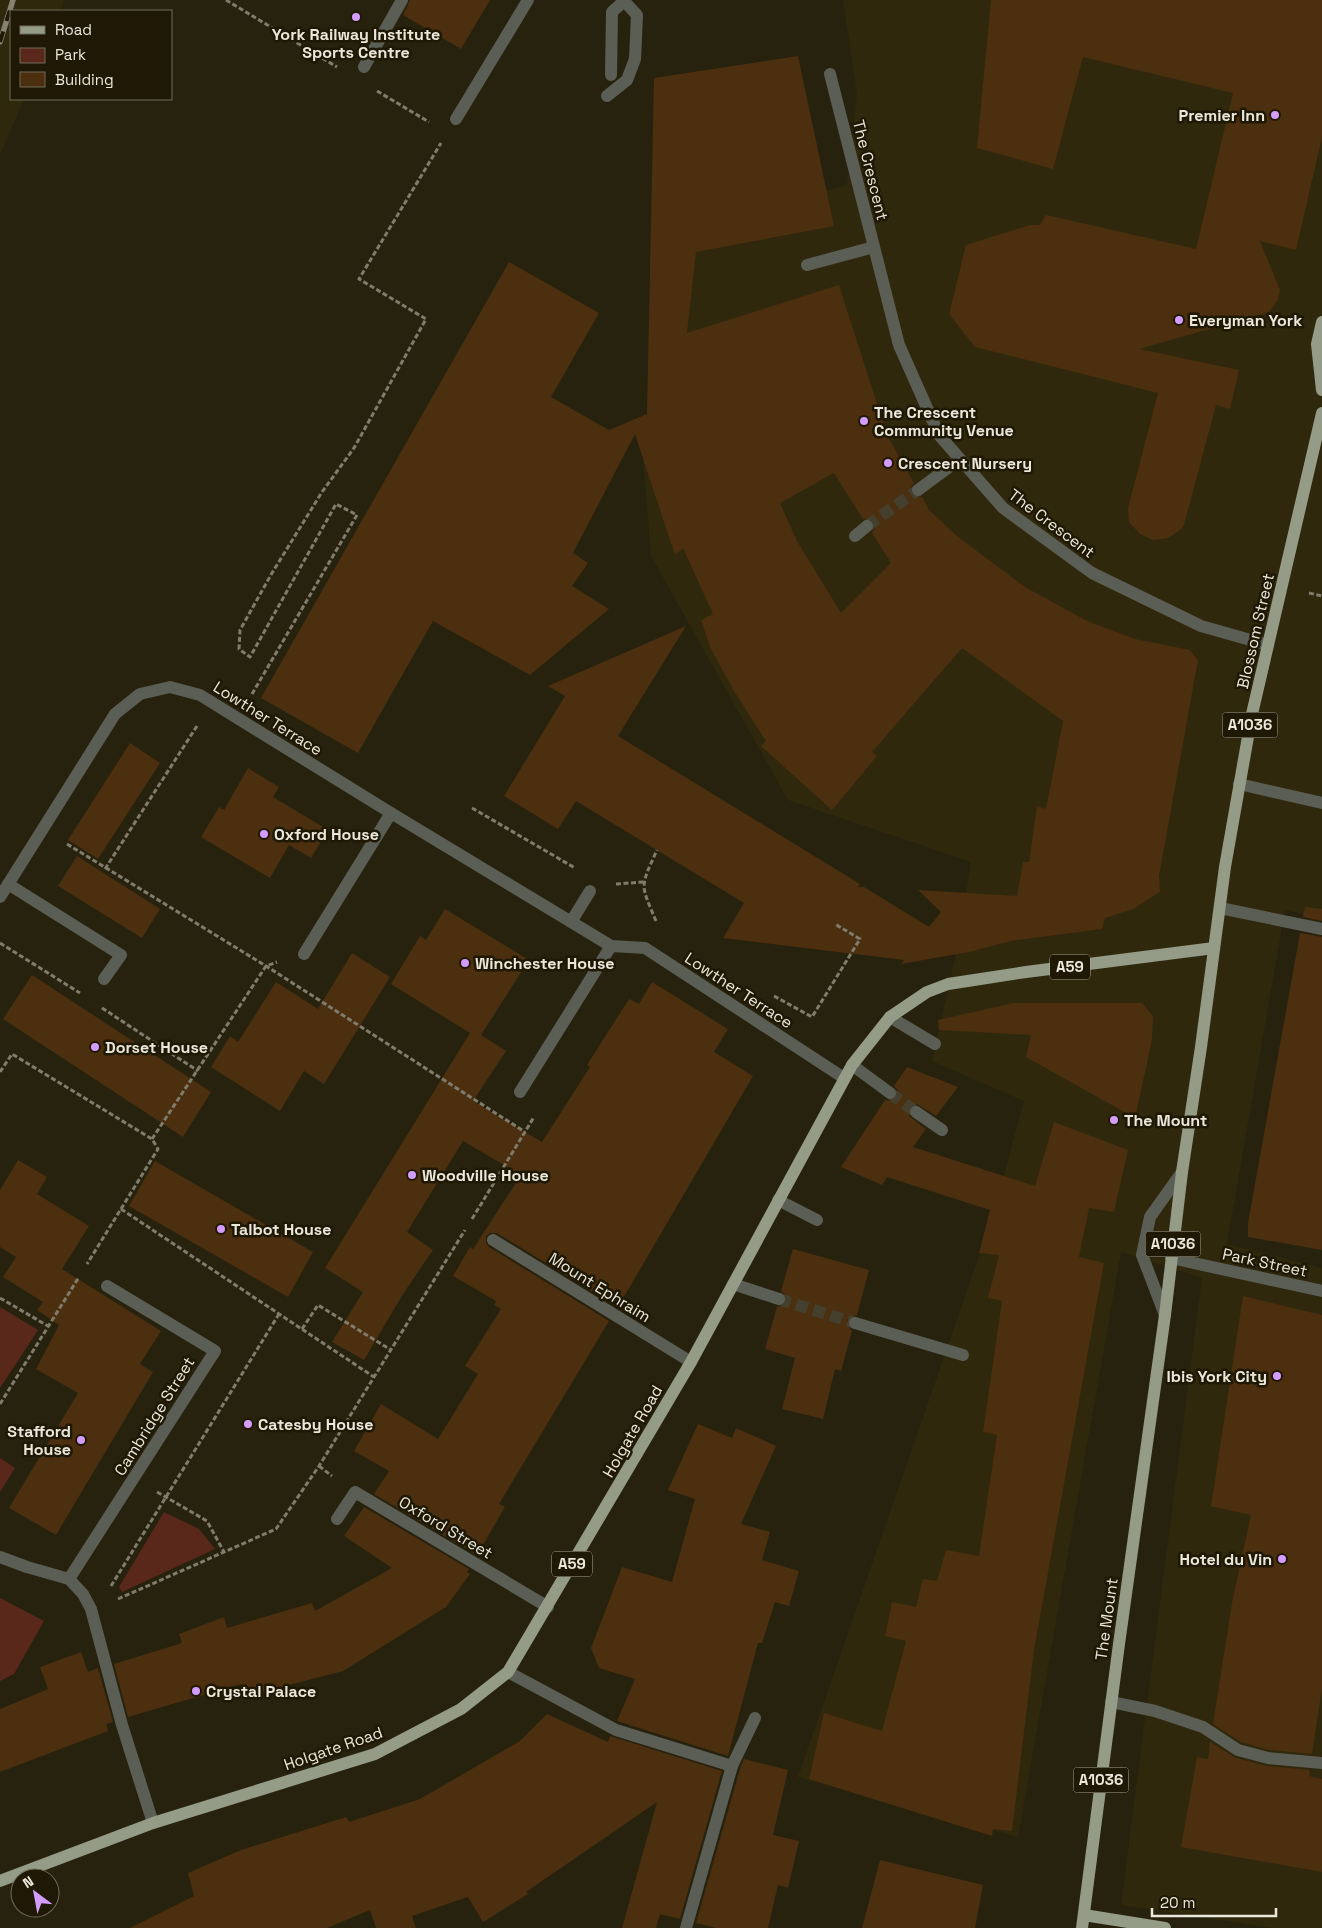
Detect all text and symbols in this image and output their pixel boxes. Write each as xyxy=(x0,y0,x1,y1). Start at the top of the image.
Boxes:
legend xyxy=(10,10,172,100)
marker: York Railway Institute Sports Centre xyxy=(350,11,362,23)
text: Road xyxy=(55,20,92,39)
place label: York Railway Institute Sports Centre xyxy=(272,24,440,63)
text: Park xyxy=(55,45,86,64)
text: Building xyxy=(55,70,114,89)
place label: Premier Inn xyxy=(1179,105,1265,126)
marker: Premier Inn xyxy=(1269,109,1281,121)
street label: The Crescent xyxy=(848,118,893,222)
place label: Everyman York xyxy=(1189,310,1302,331)
marker: Everyman York xyxy=(1173,314,1185,326)
place label: The Crescent Community Venue xyxy=(874,402,1014,441)
marker: The Crescent Community Venue xyxy=(858,415,870,427)
place label: Crescent Nursery xyxy=(898,453,1032,474)
marker: Crescent Nursery xyxy=(882,457,894,469)
street label: The Crescent xyxy=(1004,484,1099,563)
street label: Blossom Street xyxy=(1232,571,1279,691)
street label: Lowther Terrace xyxy=(209,676,326,760)
road number: A1036 xyxy=(1222,712,1278,738)
place label: Oxford House xyxy=(274,824,379,845)
marker: Oxford House xyxy=(258,828,270,840)
street label: Lowther Terrace xyxy=(681,948,797,1033)
place label: Winchester House xyxy=(475,953,615,974)
road number: A59 xyxy=(1050,954,1090,980)
marker: Winchester House xyxy=(459,957,471,969)
place label: Dorset House xyxy=(105,1037,208,1058)
marker: Dorset House xyxy=(89,1041,101,1053)
place label: The Mount xyxy=(1124,1110,1207,1131)
marker: The Mount xyxy=(1108,1114,1120,1126)
place label: Woodville House xyxy=(422,1165,549,1186)
marker: Woodville House xyxy=(406,1169,418,1181)
place label: Talbot House xyxy=(231,1219,331,1240)
marker: Talbot House xyxy=(215,1223,227,1235)
road number: A1036 xyxy=(1146,1232,1200,1256)
street label: Park Street xyxy=(1221,1243,1309,1282)
street label: Mount Ephraim xyxy=(545,1248,655,1327)
street label: Cambridge Street xyxy=(109,1353,200,1480)
place label: Ibis York City xyxy=(1167,1366,1267,1387)
marker: Ibis York City xyxy=(1271,1370,1283,1382)
street label: Holgate Road xyxy=(598,1381,667,1481)
place label: Catesby House xyxy=(258,1414,374,1435)
marker: Catesby House xyxy=(242,1418,254,1430)
place label: Stafford House xyxy=(7,1421,71,1460)
marker: Stafford House xyxy=(75,1434,87,1446)
street label: Oxford Street xyxy=(395,1491,497,1564)
place label: Hotel du Vin xyxy=(1179,1549,1272,1570)
road number: A59 xyxy=(552,1552,592,1576)
marker: Hotel du Vin xyxy=(1276,1553,1288,1565)
street label: The Mount xyxy=(1090,1576,1123,1662)
place label: Crystal Palace xyxy=(206,1681,316,1702)
marker: Crystal Palace xyxy=(190,1685,202,1697)
street label: Holgate Road xyxy=(281,1722,385,1775)
road number: A1036 xyxy=(1074,1768,1128,1792)
north arrow xyxy=(10,1868,60,1918)
text: N xyxy=(19,1872,37,1892)
scale bar xyxy=(1152,1886,1276,1918)
text: 20 m xyxy=(1160,1893,1195,1912)

